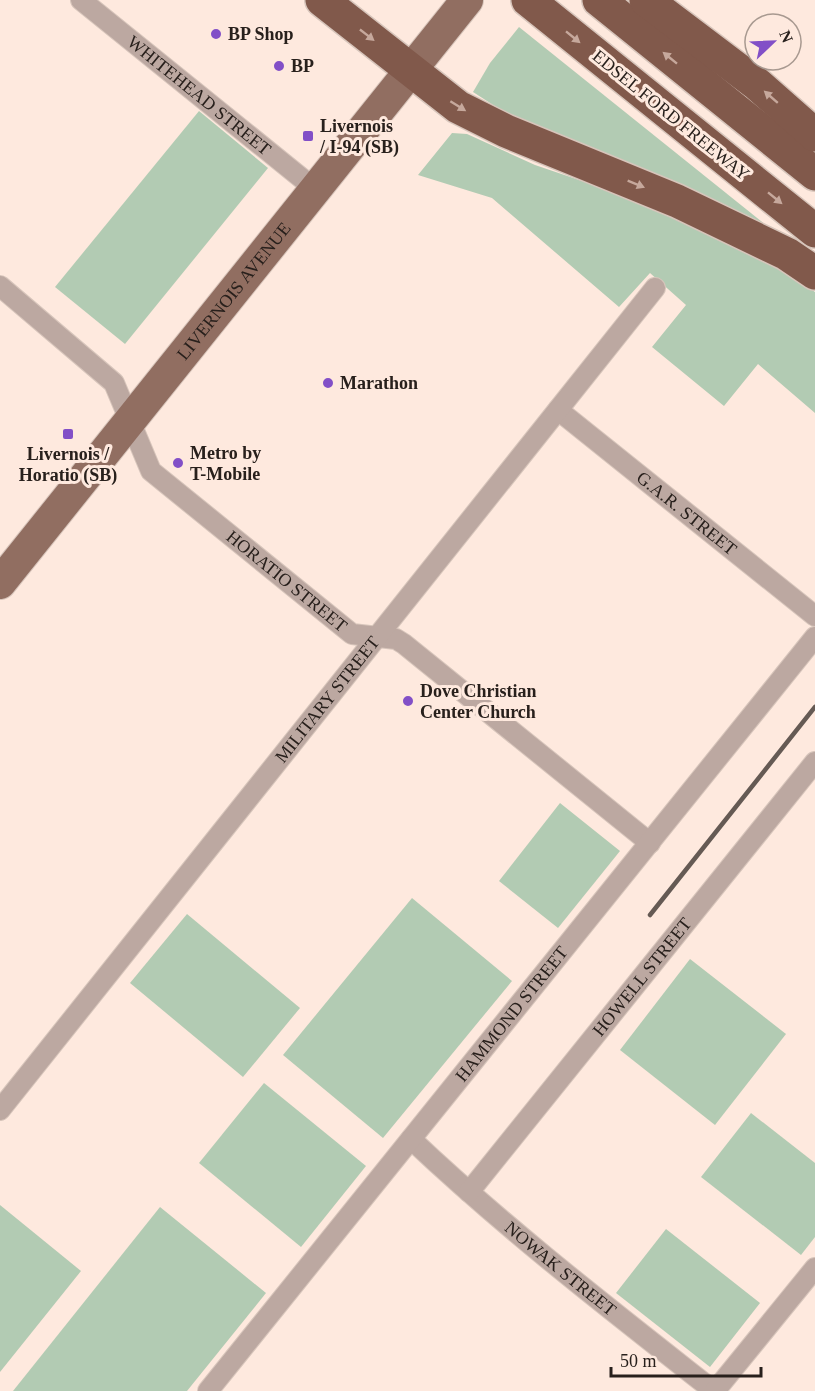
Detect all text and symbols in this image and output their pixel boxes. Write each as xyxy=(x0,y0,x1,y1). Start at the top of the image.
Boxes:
north arrow xyxy=(743,12,803,72)
place label: BP Shop xyxy=(228,24,294,44)
marker: BP Shop xyxy=(209,27,223,41)
text: N xyxy=(776,28,797,45)
one-way arrow xyxy=(359,29,374,41)
one-way arrow xyxy=(566,30,581,42)
street label: WHITEHEAD STREET xyxy=(124,32,275,159)
street label: EDSEL FORD FREEWAY xyxy=(589,46,753,184)
one-way arrow xyxy=(662,51,678,64)
place label: BP xyxy=(291,56,314,76)
marker: BP xyxy=(272,59,286,73)
one-way arrow xyxy=(763,90,779,103)
one-way arrow xyxy=(450,100,466,111)
place label: Livernois / I-94 (SB) xyxy=(319,116,399,158)
marker: Livernois / I-94 (SB) xyxy=(301,129,315,143)
one-way arrow xyxy=(628,179,646,189)
one-way arrow xyxy=(767,192,782,204)
street label: LIVERNOIS AVENUE xyxy=(173,218,295,364)
place label: Marathon xyxy=(340,373,418,393)
marker: Marathon xyxy=(321,376,335,390)
marker: Livernois / Horatio (SB) xyxy=(61,427,75,441)
place label: Metro by T-Mobile xyxy=(190,443,261,484)
place label: Livernois / Horatio (SB) xyxy=(19,444,117,486)
marker: Metro by T-Mobile xyxy=(171,456,185,470)
street label: G.A.R. STREET xyxy=(633,467,741,559)
street label: HORATIO STREET xyxy=(222,526,351,636)
street label: MILITARY STREET xyxy=(271,632,383,766)
place label: Dove Christian Center Church xyxy=(420,681,537,722)
marker: Dove Christian Center Church xyxy=(401,694,415,708)
street label: HOWELL STREET xyxy=(589,914,696,1040)
street label: HAMMOND STREET xyxy=(451,942,572,1086)
street label: NOWAK STREET xyxy=(501,1217,620,1320)
scale bar xyxy=(611,1340,761,1378)
text: 50 m xyxy=(620,1351,657,1371)

